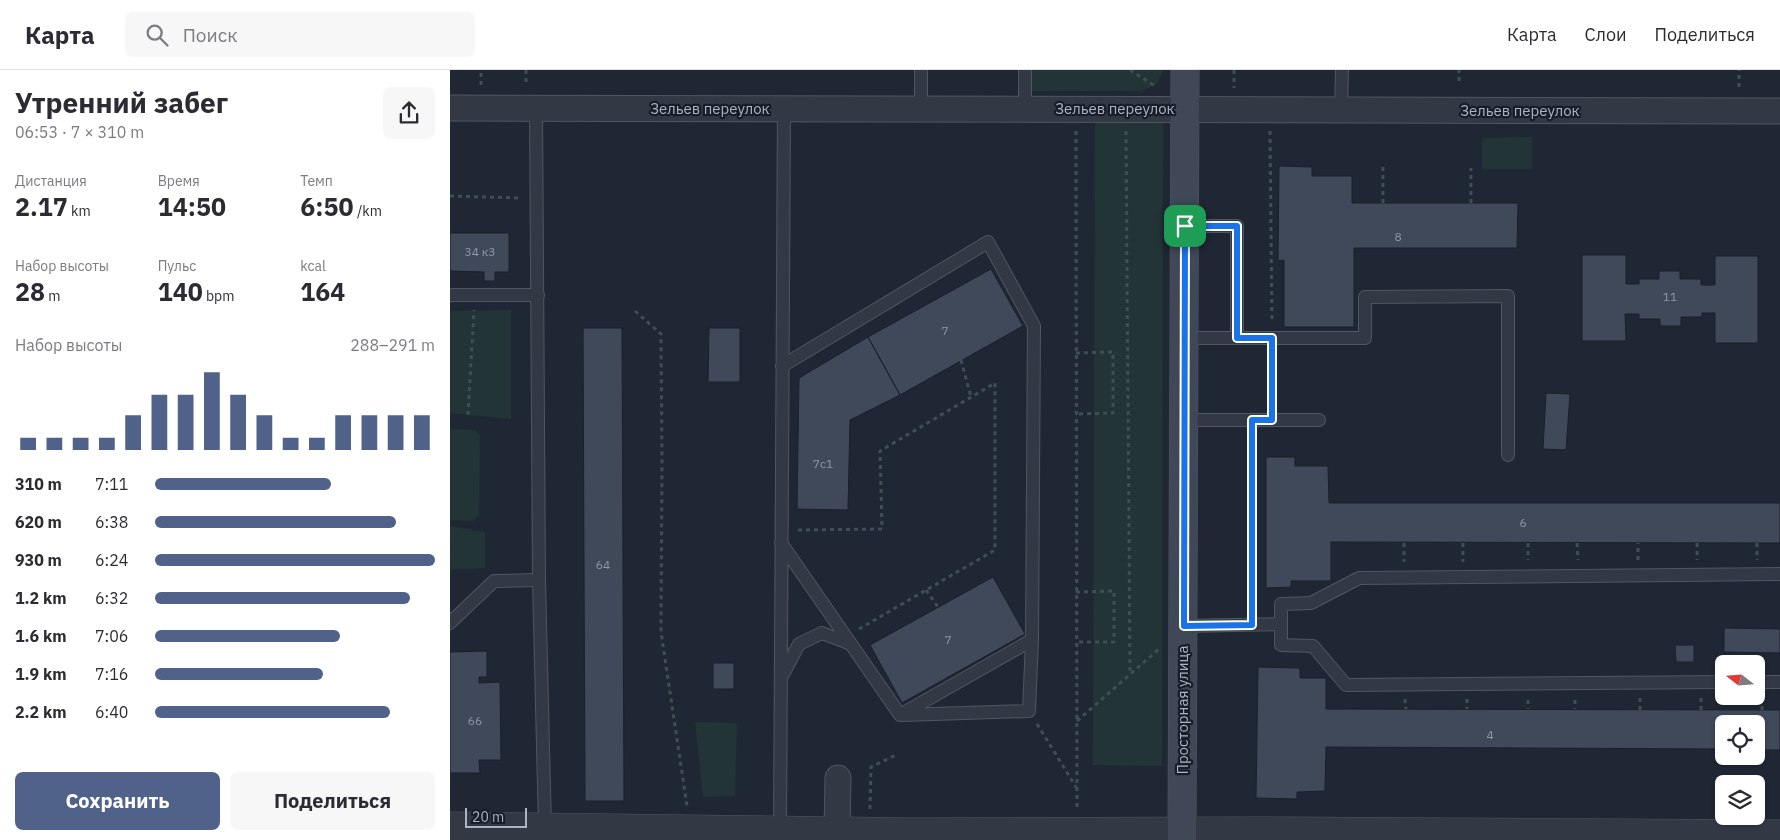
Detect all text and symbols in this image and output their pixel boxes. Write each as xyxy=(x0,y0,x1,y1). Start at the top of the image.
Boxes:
search box xyxy=(125,12,475,57)
text: Карта xyxy=(25,19,95,51)
icon: search xyxy=(143,21,171,49)
text: Поиск xyxy=(183,23,238,47)
text: Карта xyxy=(1507,23,1557,46)
text: Слои xyxy=(1585,23,1627,46)
text: Поделиться xyxy=(1655,23,1755,46)
text: Утренний забег xyxy=(15,84,228,121)
button: share xyxy=(383,87,435,139)
street label: Зельев переулок xyxy=(650,99,770,118)
street label: Зельев переулок xyxy=(1055,99,1175,118)
street label: Зельев переулок xyxy=(1460,101,1580,120)
text: 06:53 · 7 × 310 m xyxy=(15,122,144,142)
text: Дистанция xyxy=(15,172,87,190)
text: Время xyxy=(158,172,200,190)
text: Темп xyxy=(300,172,333,190)
text: 2.17 xyxy=(15,190,68,223)
text: 14:50 xyxy=(158,190,226,223)
text: 6:50 xyxy=(300,190,354,223)
text: km xyxy=(68,202,91,220)
text: /km xyxy=(354,202,382,220)
pin xyxy=(1164,205,1206,247)
icon: arrive xyxy=(1171,212,1199,240)
house number: 8 xyxy=(1394,229,1402,244)
house number: 34 к3 xyxy=(464,244,496,259)
text: Набор высоты xyxy=(15,257,109,275)
text: Пульс xyxy=(158,257,196,275)
text: kcal xyxy=(300,257,326,275)
text: 28 xyxy=(15,275,45,308)
text: 140 xyxy=(158,275,203,308)
text: 164 xyxy=(300,275,345,308)
text: m xyxy=(45,287,61,305)
text: bpm xyxy=(203,287,234,305)
house number: 11 xyxy=(1663,289,1677,304)
house number: 7 xyxy=(941,323,949,338)
text: Набор высоты xyxy=(15,335,122,355)
text: 288–291 m xyxy=(350,335,435,355)
house number: 7с1 xyxy=(813,456,833,471)
text: 310 m xyxy=(15,474,62,494)
text: 7:11 xyxy=(95,474,128,494)
text: 620 m xyxy=(15,512,62,532)
text: 6:38 xyxy=(95,512,128,532)
house number: 6 xyxy=(1519,515,1527,530)
text: 930 m xyxy=(15,550,62,570)
text: 6:24 xyxy=(95,550,128,570)
house number: 64 xyxy=(596,557,610,572)
text: 1.2 km xyxy=(15,588,66,608)
text: 6:32 xyxy=(95,588,128,608)
text: 1.6 km xyxy=(15,626,66,646)
text: 7:06 xyxy=(95,626,128,646)
house number: 7 xyxy=(944,632,952,647)
street label: Просторная улица xyxy=(1173,645,1192,775)
north arrow xyxy=(1715,655,1765,705)
map controls xyxy=(1715,655,1765,825)
text: 1.9 km xyxy=(15,664,66,684)
text: 7:16 xyxy=(95,664,128,684)
text: 2.2 km xyxy=(15,702,66,722)
text: 6:40 xyxy=(95,702,128,722)
house number: 66 xyxy=(468,713,482,728)
button: locate xyxy=(1715,715,1765,765)
house number: 4 xyxy=(1486,727,1494,742)
button: Сохранить xyxy=(15,772,220,830)
button: Поделиться xyxy=(230,772,435,830)
button: layers xyxy=(1715,775,1765,825)
scale bar xyxy=(465,805,528,828)
text: 20 m xyxy=(472,808,504,826)

